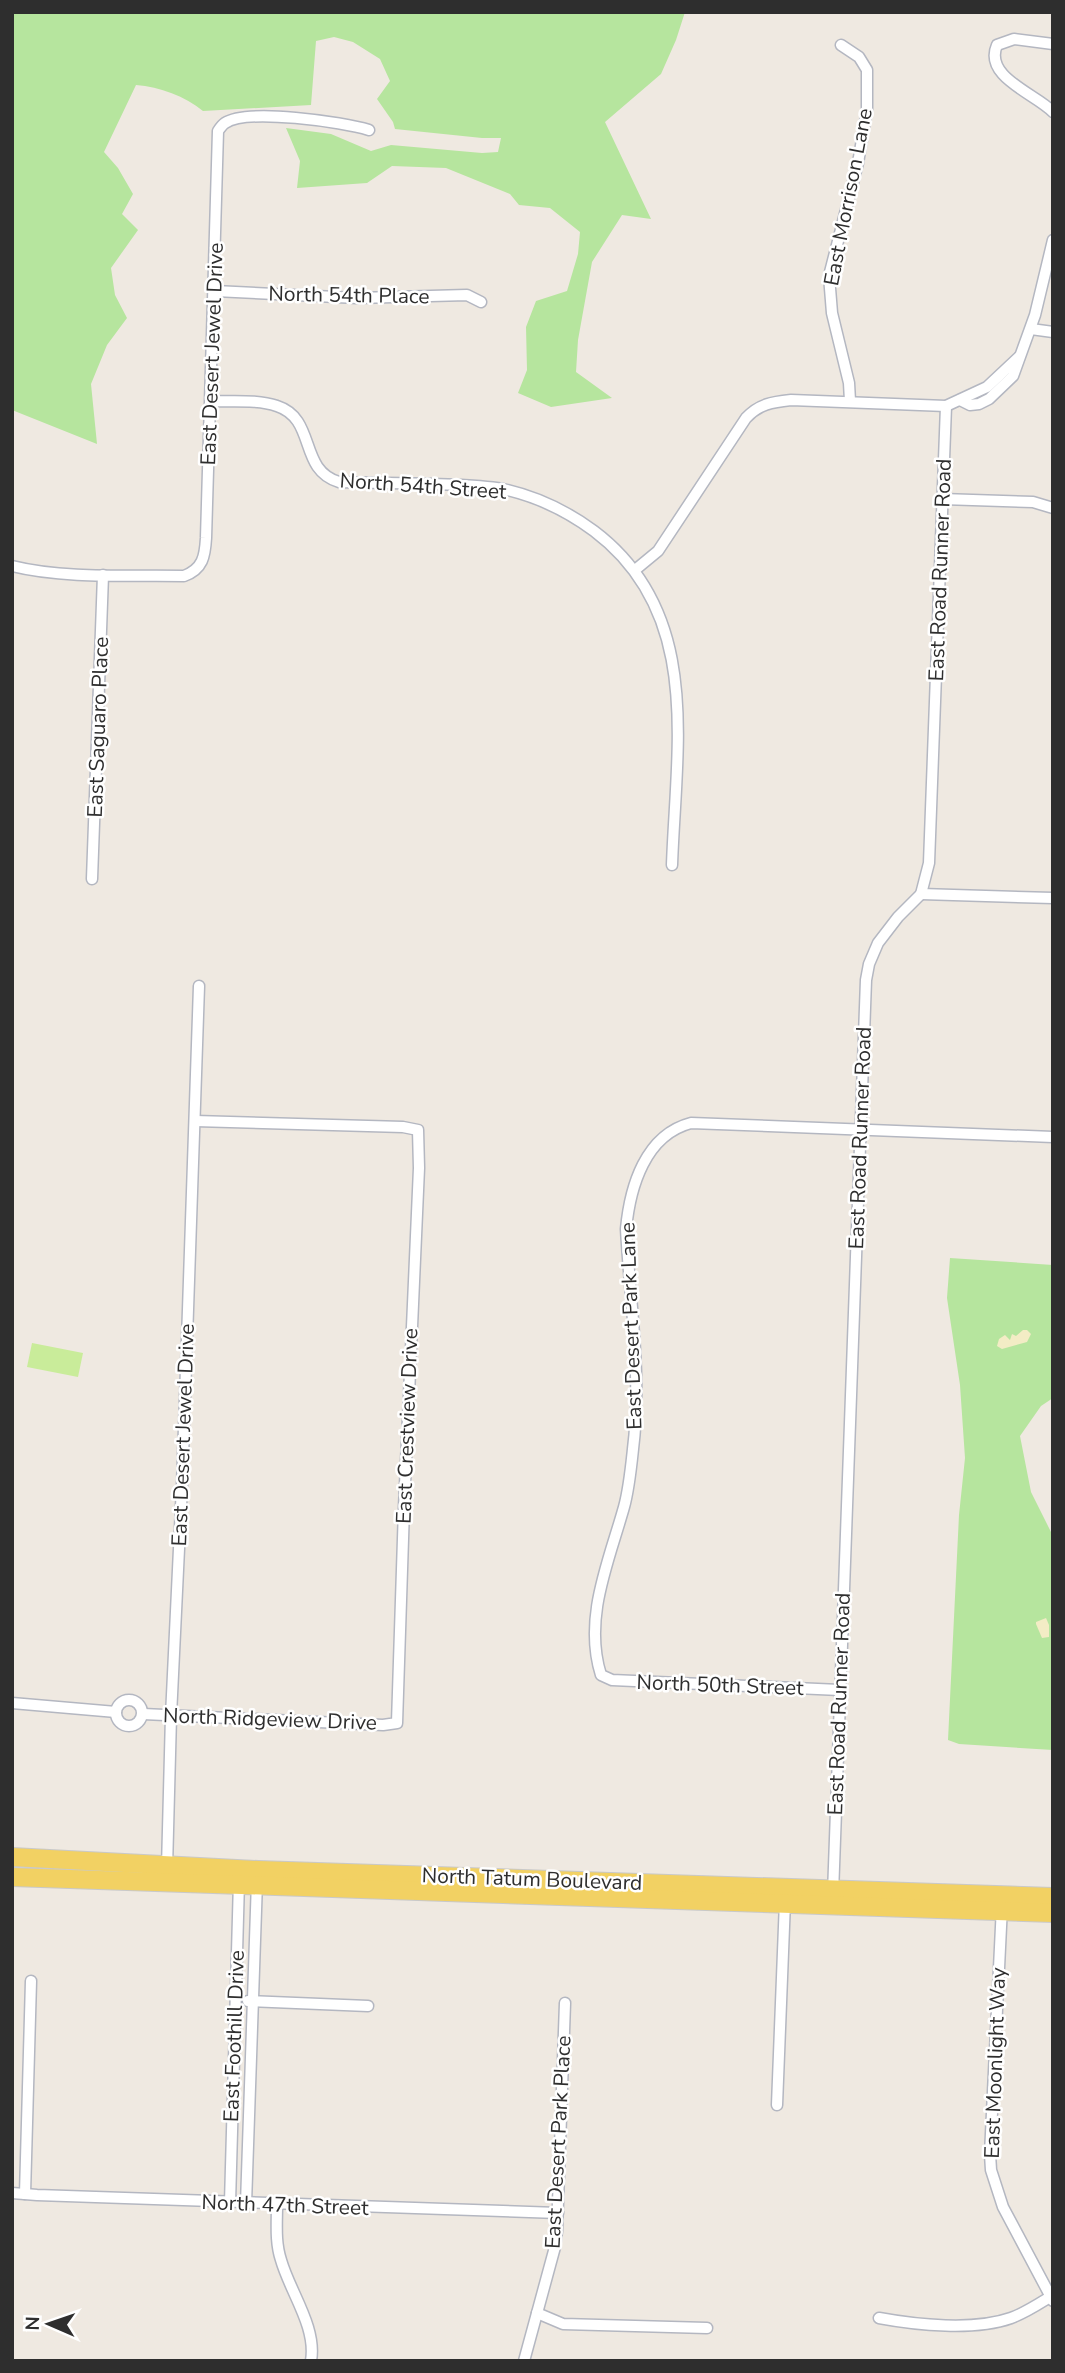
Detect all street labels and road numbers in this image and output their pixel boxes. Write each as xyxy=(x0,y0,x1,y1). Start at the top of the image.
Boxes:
street label: East Morrison Lane xyxy=(817,106,879,288)
street label: East Desert Jewel Drive xyxy=(194,242,230,466)
street label: North 54th Place xyxy=(268,280,430,310)
street label: East Road Runner Road xyxy=(922,458,958,682)
street label: North 54th Street xyxy=(339,466,508,506)
street label: East Saguaro Place xyxy=(81,636,115,818)
street label: East Road Runner Road xyxy=(842,1026,878,1250)
street label: East Desert Park Lane xyxy=(613,1222,649,1430)
street label: East Desert Jewel Drive xyxy=(165,1323,201,1547)
street label: East Crestview Drive xyxy=(390,1328,424,1524)
street label: East Road Runner Road xyxy=(821,1592,857,1816)
street label: North 50th Street xyxy=(636,1668,805,1702)
street label: North Ridgeview Drive xyxy=(163,1701,377,1737)
street label: North Tatum Boulevard xyxy=(421,1861,643,1897)
street label: East Foothill Drive xyxy=(217,1950,251,2122)
street label: East Moonlight Way xyxy=(978,1967,1012,2159)
street label: East Desert Park Place xyxy=(538,2035,578,2249)
street label: North 47th Street xyxy=(201,2188,370,2222)

